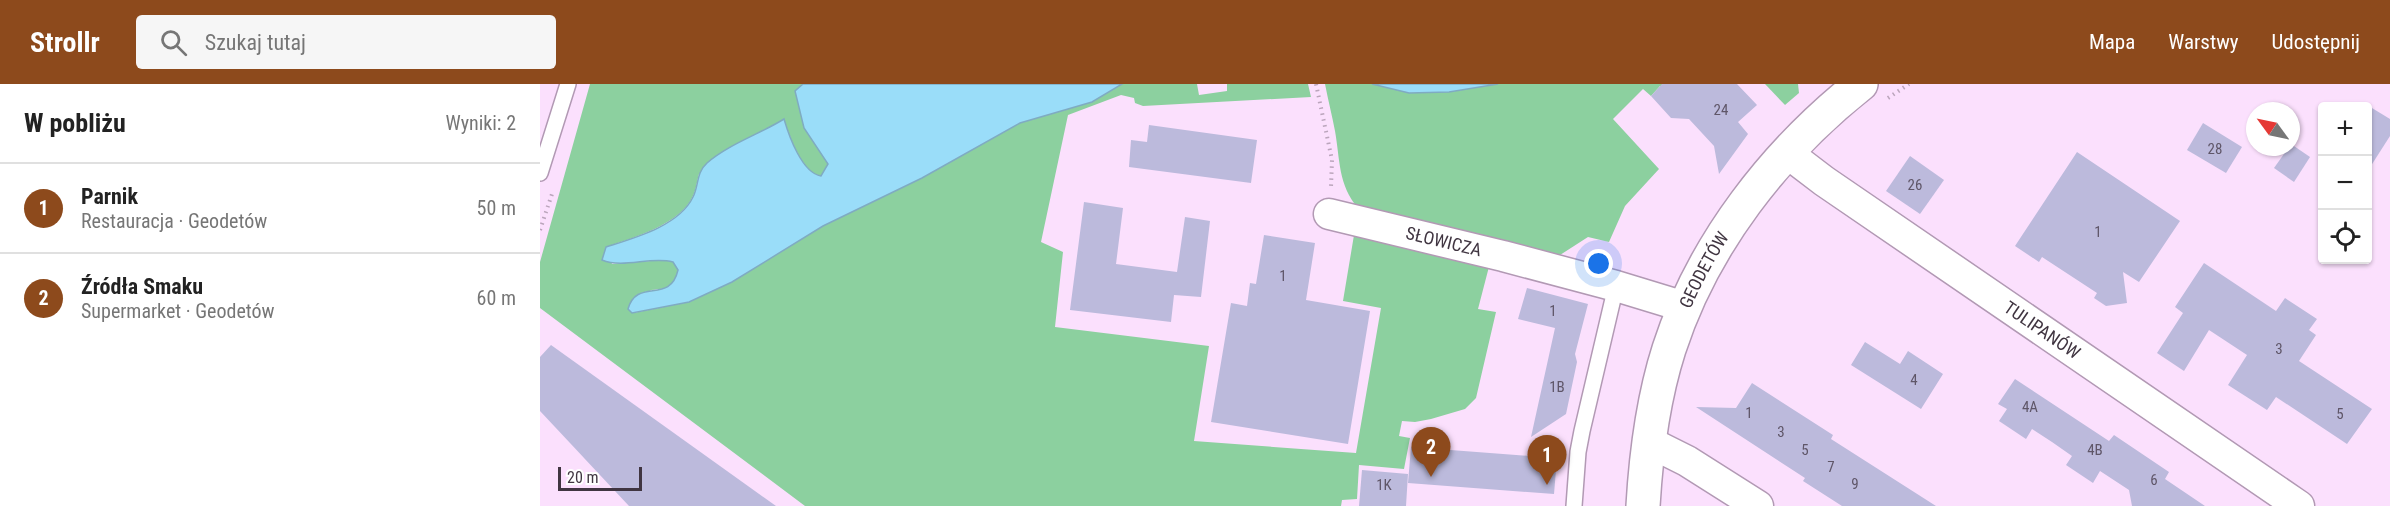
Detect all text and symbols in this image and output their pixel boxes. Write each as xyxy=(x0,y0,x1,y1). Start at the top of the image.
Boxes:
search box xyxy=(136,15,556,69)
text: Strollr xyxy=(30,26,100,59)
icon: search xyxy=(157,26,190,59)
text: Szukaj tutaj xyxy=(205,30,306,55)
text: Mapa xyxy=(2089,30,2135,54)
text: Warstwy xyxy=(2168,30,2239,54)
text: Udostępnij xyxy=(2272,30,2360,54)
house number: 24 xyxy=(1714,101,1728,119)
north arrow xyxy=(2246,102,2300,156)
map controls xyxy=(2318,102,2372,264)
button: + xyxy=(2318,102,2372,156)
text: W pobliżu xyxy=(24,108,126,138)
text: Wyniki: 2 xyxy=(445,111,516,135)
house number: 28 xyxy=(2208,140,2222,158)
button: − xyxy=(2318,156,2372,210)
house number: 26 xyxy=(1908,176,1922,194)
text: Parnik xyxy=(81,184,138,209)
text: 1 xyxy=(38,196,49,220)
text: 50 m xyxy=(477,196,516,220)
text: Restauracja · Geodetów xyxy=(81,209,267,233)
button: locate xyxy=(2318,210,2372,264)
street label: SŁOWICZA xyxy=(1404,222,1484,261)
house number: 1 xyxy=(2094,223,2102,241)
street label: GEODETÓW xyxy=(1675,228,1733,311)
your location xyxy=(1584,249,1613,278)
house number: 1 xyxy=(1279,267,1287,285)
text: Źródła Smaku xyxy=(81,274,203,299)
text: 2 xyxy=(38,286,49,310)
text: 60 m xyxy=(477,286,516,310)
street label: TULIPANÓW xyxy=(2000,296,2085,363)
text: Supermarket · Geodetów xyxy=(81,299,275,323)
house number: 1 xyxy=(1549,302,1557,320)
house number: 3 xyxy=(2275,340,2283,358)
house number: 4 xyxy=(1910,371,1918,389)
house number: 1B xyxy=(1549,378,1565,396)
house number: 4A xyxy=(2022,398,2038,416)
house number: 1 xyxy=(1745,404,1753,422)
house number: 5 xyxy=(2336,405,2344,423)
house number: 3 xyxy=(1777,423,1785,441)
pin: 2 xyxy=(1412,428,1450,477)
pin: 1 xyxy=(1528,436,1566,485)
house number: 5 xyxy=(1801,441,1809,459)
house number: 4B xyxy=(2087,441,2103,459)
house number: 7 xyxy=(1827,458,1835,476)
scale bar xyxy=(558,464,642,492)
text: 20 m xyxy=(567,468,599,487)
house number: 6 xyxy=(2150,471,2158,489)
house number: 9 xyxy=(1851,475,1859,493)
house number: 1K xyxy=(1376,476,1393,494)

